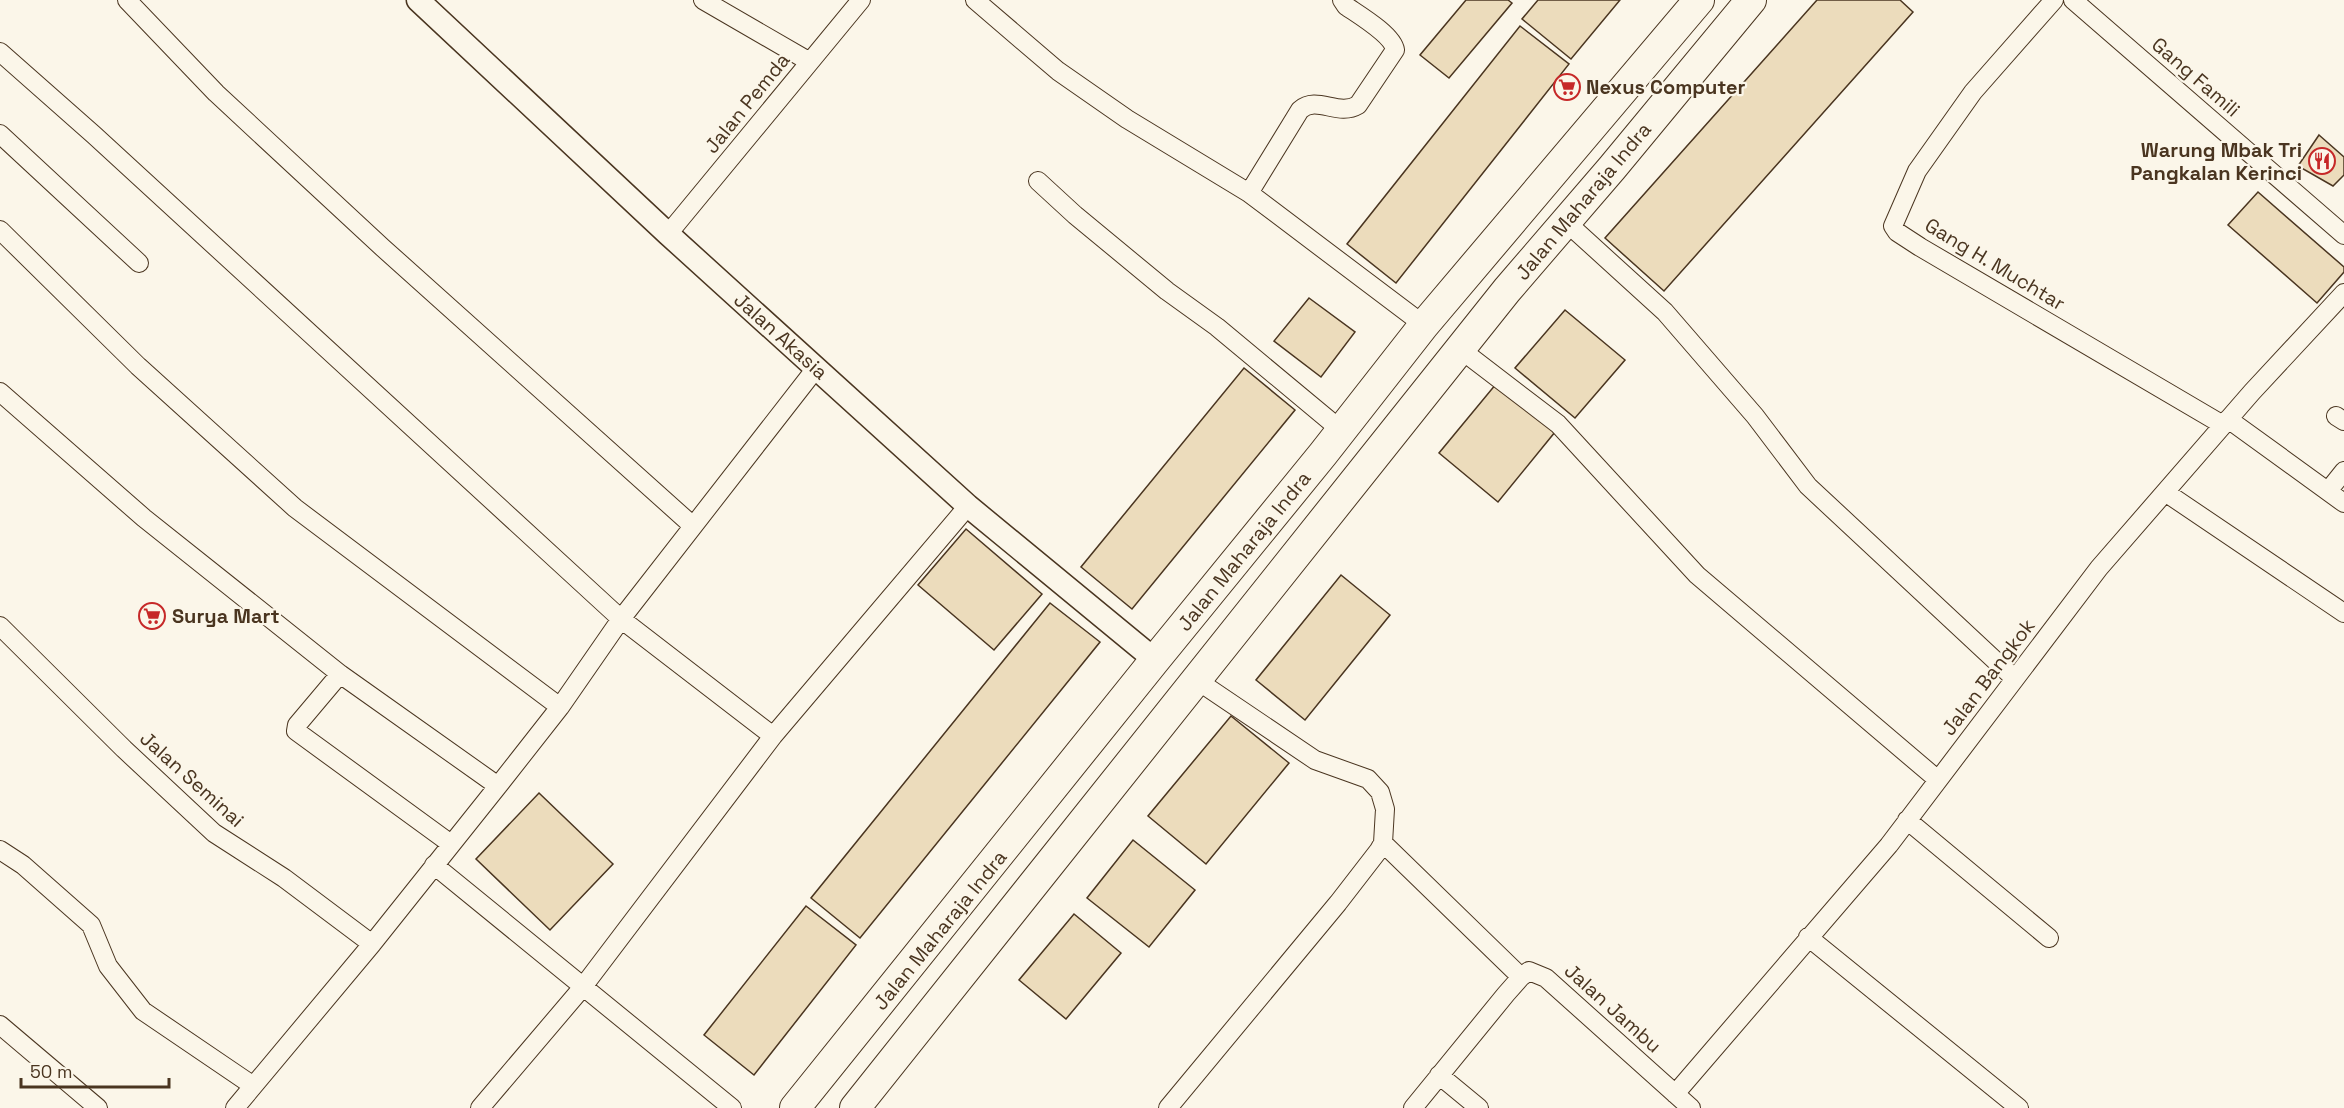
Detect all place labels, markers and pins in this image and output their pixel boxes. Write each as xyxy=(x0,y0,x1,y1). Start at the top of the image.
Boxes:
supermarket icon: Nexus Computer xyxy=(1552,72,1582,102)
place label: Nexus Computer xyxy=(1586,74,1746,100)
place label: Warung Mbak Tri Pangkalan Kerinci xyxy=(2130,137,2302,186)
restaurant icon: Warung Mbak Tri Pangkalan Kerinci xyxy=(2307,146,2337,176)
supermarket icon: Surya Mart xyxy=(137,601,167,631)
place label: Surya Mart xyxy=(172,603,280,629)

